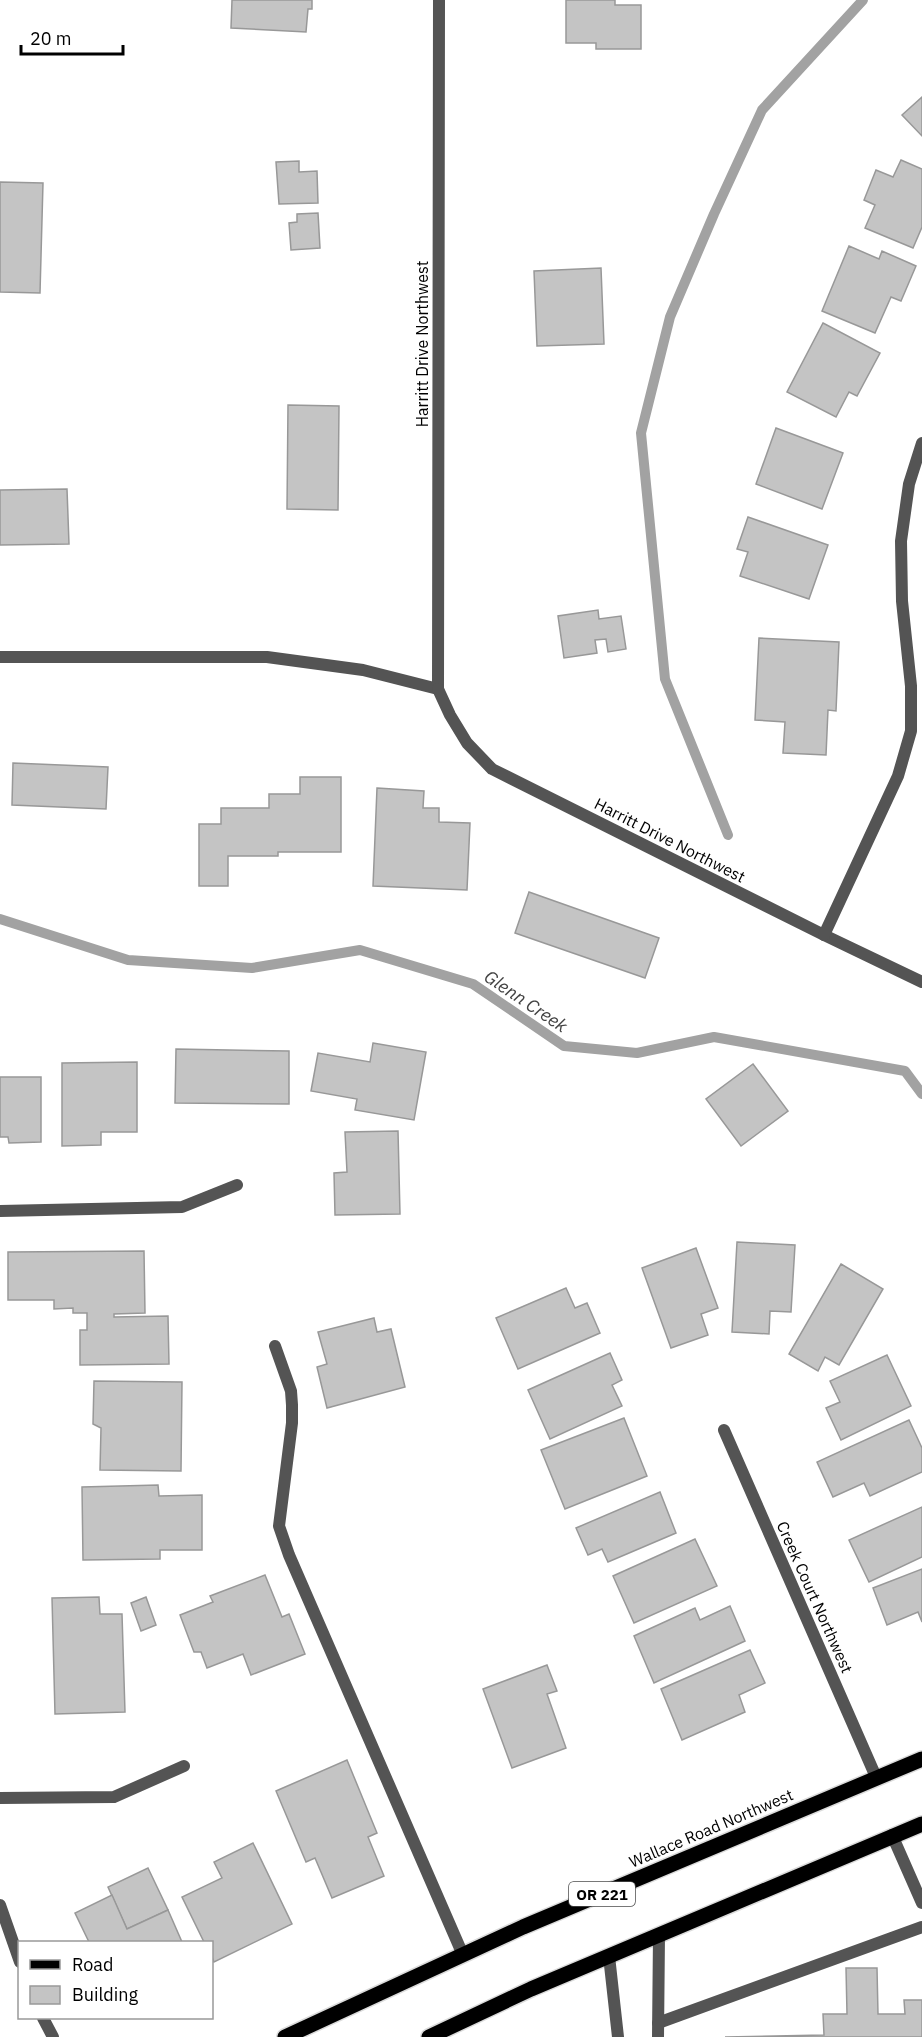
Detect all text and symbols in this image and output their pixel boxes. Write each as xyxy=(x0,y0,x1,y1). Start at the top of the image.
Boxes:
scale bar xyxy=(21,18,123,56)
text: 20 m xyxy=(30,27,72,50)
street label: Harritt Drive Northwest xyxy=(412,261,432,427)
street label: Harritt Drive Northwest xyxy=(591,793,749,887)
water label: Glenn Creek xyxy=(480,965,573,1038)
street label: Creek Court Northwest xyxy=(773,1518,857,1676)
street label: Wallace Road Northwest xyxy=(626,1784,796,1872)
road number: OR 221 xyxy=(569,1882,635,1906)
legend xyxy=(18,1941,213,2019)
text: Road xyxy=(72,1953,113,1976)
text: Building xyxy=(72,1983,139,2006)

